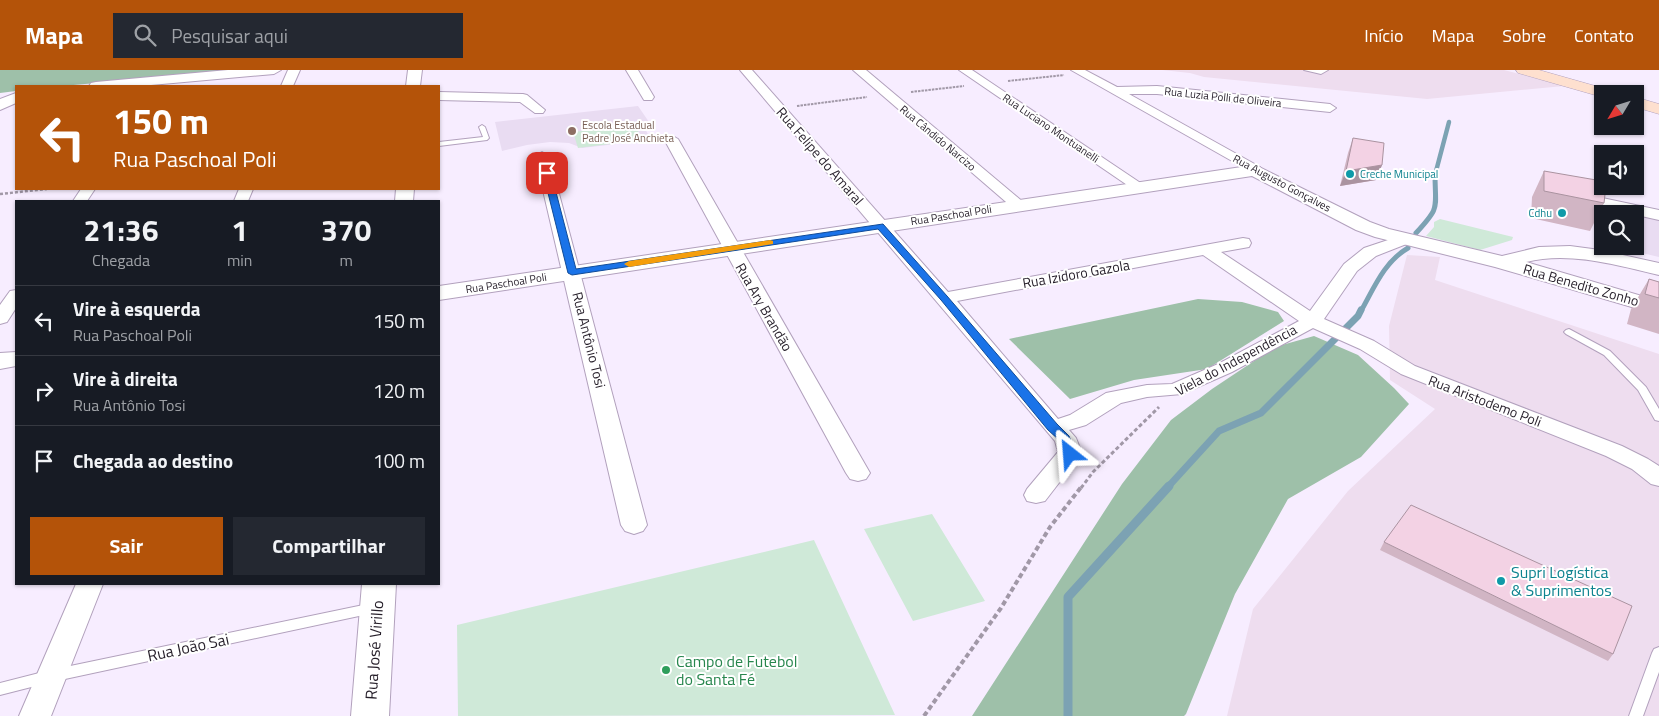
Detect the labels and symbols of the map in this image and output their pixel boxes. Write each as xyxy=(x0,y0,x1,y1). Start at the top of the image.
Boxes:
street label: Rua Luzia Polli de Oliveira xyxy=(1164,83,1283,111)
north arrow xyxy=(1594,85,1644,135)
street label: Rua Luciano Montuanelli xyxy=(999,90,1103,166)
street label: Rua Cândido Narcizo xyxy=(897,101,980,175)
street label: Rua Felipe do Amaral xyxy=(772,102,869,209)
place label: Escola Estadual Padre José Anchieta xyxy=(582,117,674,146)
marker: Escola Estadual Padre José Anchieta xyxy=(566,125,578,137)
street label: Rua Augusto Gonçalves xyxy=(1230,150,1334,216)
pin xyxy=(526,152,568,194)
place label: Creche Municipal xyxy=(1360,166,1438,182)
marker: Creche Municipal xyxy=(1344,168,1356,180)
street label: Rua Paschoal Poli xyxy=(909,201,993,229)
place label: Cdhu xyxy=(1529,205,1552,221)
marker: Cdhu xyxy=(1556,207,1568,219)
street label: Rua Izidoro Gazola xyxy=(1021,254,1131,293)
street label: Rua Benedito Zonho xyxy=(1521,258,1641,311)
street label: Rua Ary Brandão xyxy=(731,259,798,355)
street label: Rua Paschoal Poli xyxy=(464,269,548,297)
street label: Rua Antônio Tosi xyxy=(567,290,612,390)
street label: Viela do Independência xyxy=(1171,319,1300,401)
street label: Rua Aristodemo Poli xyxy=(1426,369,1545,432)
position arrow xyxy=(1043,427,1095,479)
place label: Supri Logística & Suprimentos xyxy=(1511,560,1612,602)
marker: Supri Logística & Suprimentos xyxy=(1495,575,1507,587)
street label: Rua José Virillo xyxy=(359,599,389,701)
street label: Rua João Sai xyxy=(145,627,231,667)
place label: Campo de Futebol do Santa Fé xyxy=(676,649,797,691)
marker: Campo de Futebol do Santa Fé xyxy=(660,664,672,676)

